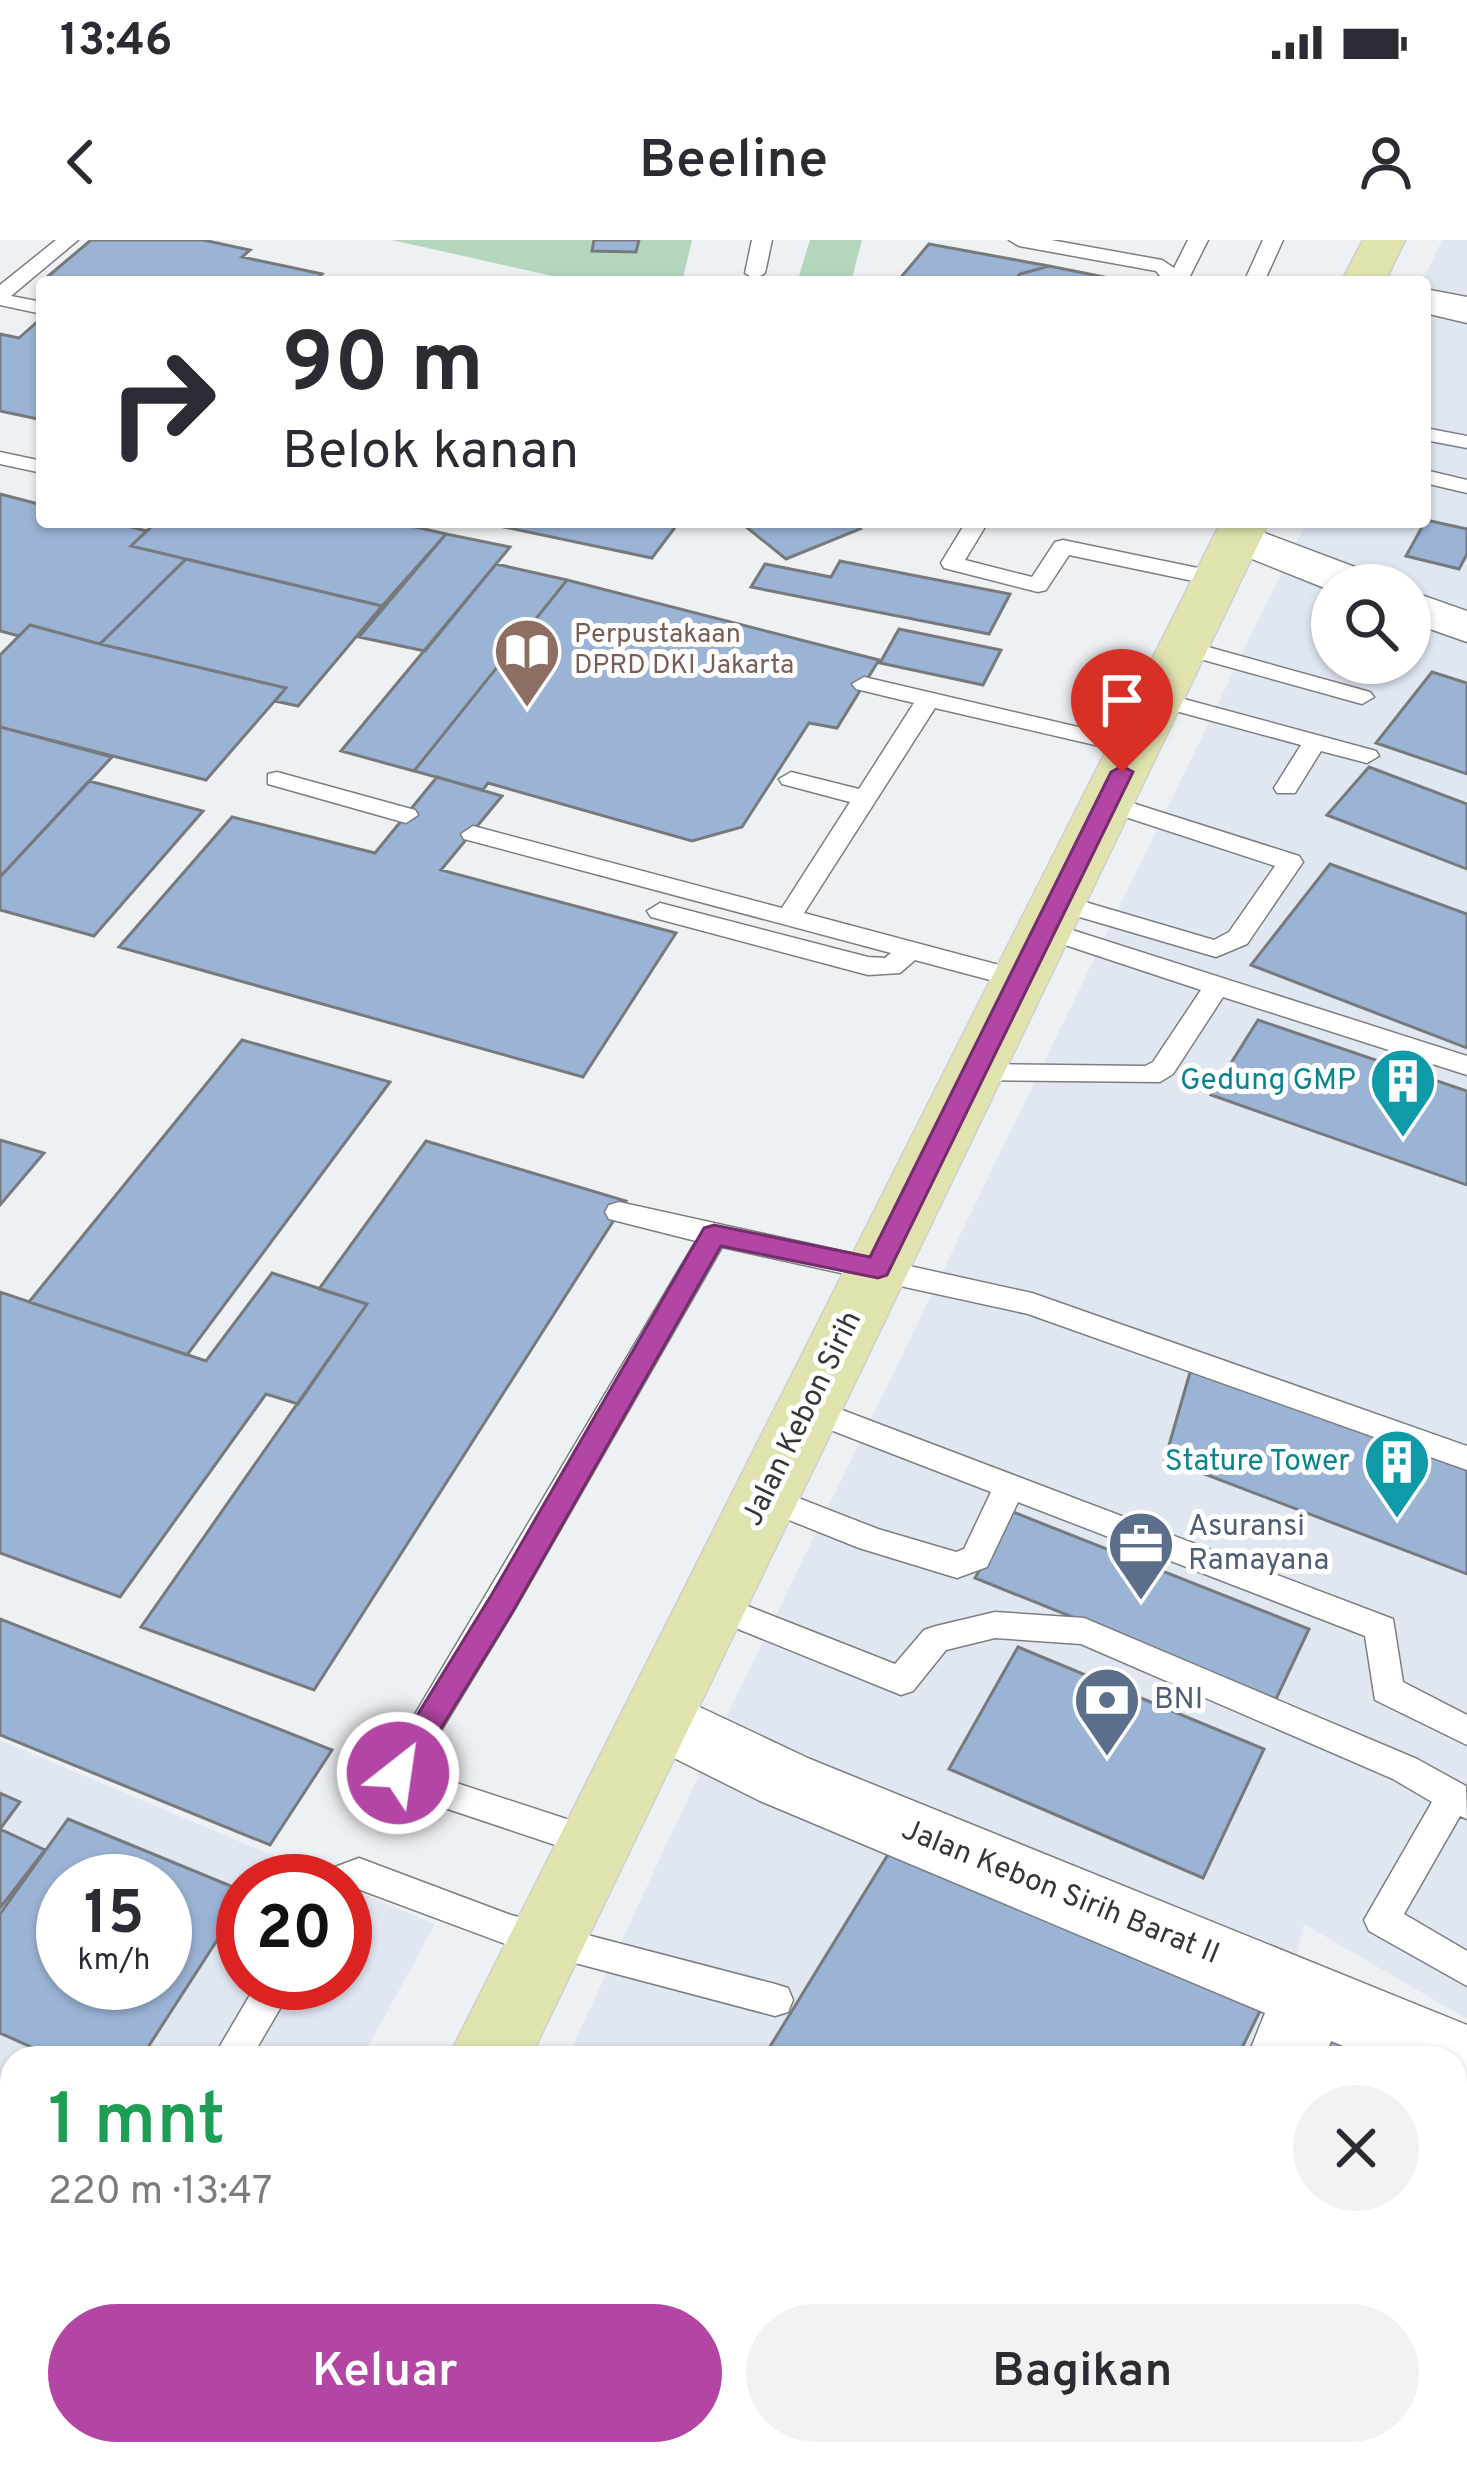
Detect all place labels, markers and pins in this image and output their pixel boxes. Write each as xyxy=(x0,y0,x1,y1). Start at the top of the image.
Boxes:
library icon: Perpustakaan DPRD DKI Jakarta xyxy=(492,616,562,710)
place label: Perpustakaan DPRD DKI Jakarta xyxy=(574,618,794,683)
pin xyxy=(1071,649,1173,772)
building icon: Gedung GMP xyxy=(1368,1046,1438,1140)
place label: Gedung GMP xyxy=(1180,1063,1356,1100)
building icon: Stature Tower xyxy=(1362,1427,1432,1521)
place label: Stature Tower xyxy=(1165,1444,1350,1481)
office icon: Asuransi Ramayana xyxy=(1106,1509,1176,1603)
place label: Asuransi Ramayana xyxy=(1188,1509,1329,1580)
bank icon: BNI xyxy=(1072,1665,1142,1759)
place label: BNI xyxy=(1154,1682,1203,1719)

